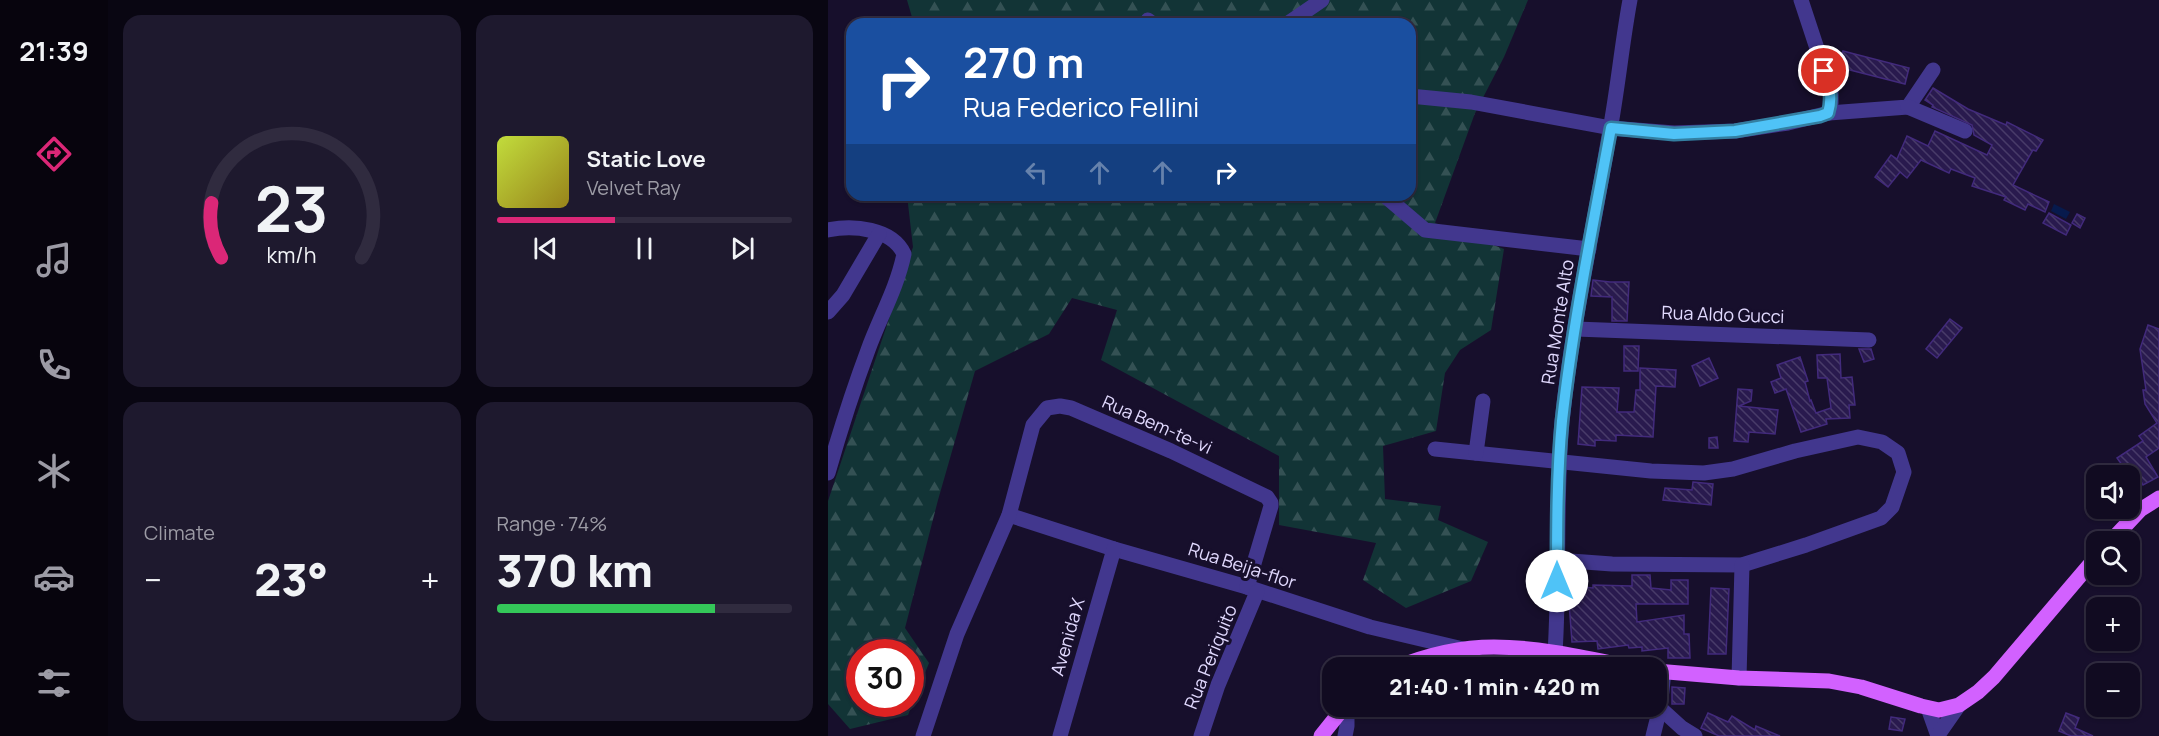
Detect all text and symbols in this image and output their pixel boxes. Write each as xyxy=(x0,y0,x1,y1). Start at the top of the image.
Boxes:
text: 21:39 xyxy=(19,32,89,69)
text: 270 m xyxy=(963,33,1084,91)
icon: right xyxy=(864,42,942,120)
pin xyxy=(1798,45,1849,96)
icon: arrive xyxy=(1807,54,1840,87)
text: Rua Federico Fellini xyxy=(963,88,1199,125)
icon: directions xyxy=(33,133,75,175)
text: Static Love xyxy=(587,144,706,174)
icon: left xyxy=(1020,156,1053,189)
icon: ahead xyxy=(1083,156,1116,189)
icon: ahead xyxy=(1146,156,1179,189)
icon: right xyxy=(1209,156,1242,189)
text: 23 xyxy=(255,165,328,251)
text: Velvet Ray xyxy=(587,174,681,201)
icon: previous xyxy=(529,232,562,265)
icon: pause xyxy=(628,232,661,265)
icon: next xyxy=(726,232,759,265)
icon: music xyxy=(33,239,75,281)
text: km/h xyxy=(267,240,317,269)
street label: Rua Monte Alto xyxy=(1535,258,1579,386)
street label: Rua Aldo Gucci xyxy=(1661,300,1785,328)
icon: phone xyxy=(33,344,75,386)
street label: Rua Bem-te-vi xyxy=(1099,389,1216,459)
icon: climate xyxy=(33,450,75,492)
map controls xyxy=(2086,465,2140,717)
button: sound xyxy=(2086,465,2140,519)
text: Range · 74% xyxy=(497,510,607,537)
text: Climate xyxy=(144,519,215,546)
button: search xyxy=(2086,531,2140,585)
street label: Rua Beija-flor xyxy=(1185,536,1300,594)
text: 370 km xyxy=(497,539,653,601)
text: 23° xyxy=(254,548,328,610)
position arrow xyxy=(1525,549,1589,613)
icon: car xyxy=(33,556,75,598)
text: − xyxy=(144,557,162,602)
text: + xyxy=(420,557,439,602)
street label: Avenida X xyxy=(1045,595,1090,678)
button: + xyxy=(2086,597,2140,651)
street label: Rua Periquito xyxy=(1178,601,1242,712)
speed limit sign: 30 xyxy=(846,639,924,717)
icon: filters xyxy=(33,662,75,704)
button: − xyxy=(2086,663,2140,717)
text: 21:40 · 1 min · 420 m xyxy=(1389,672,1600,702)

